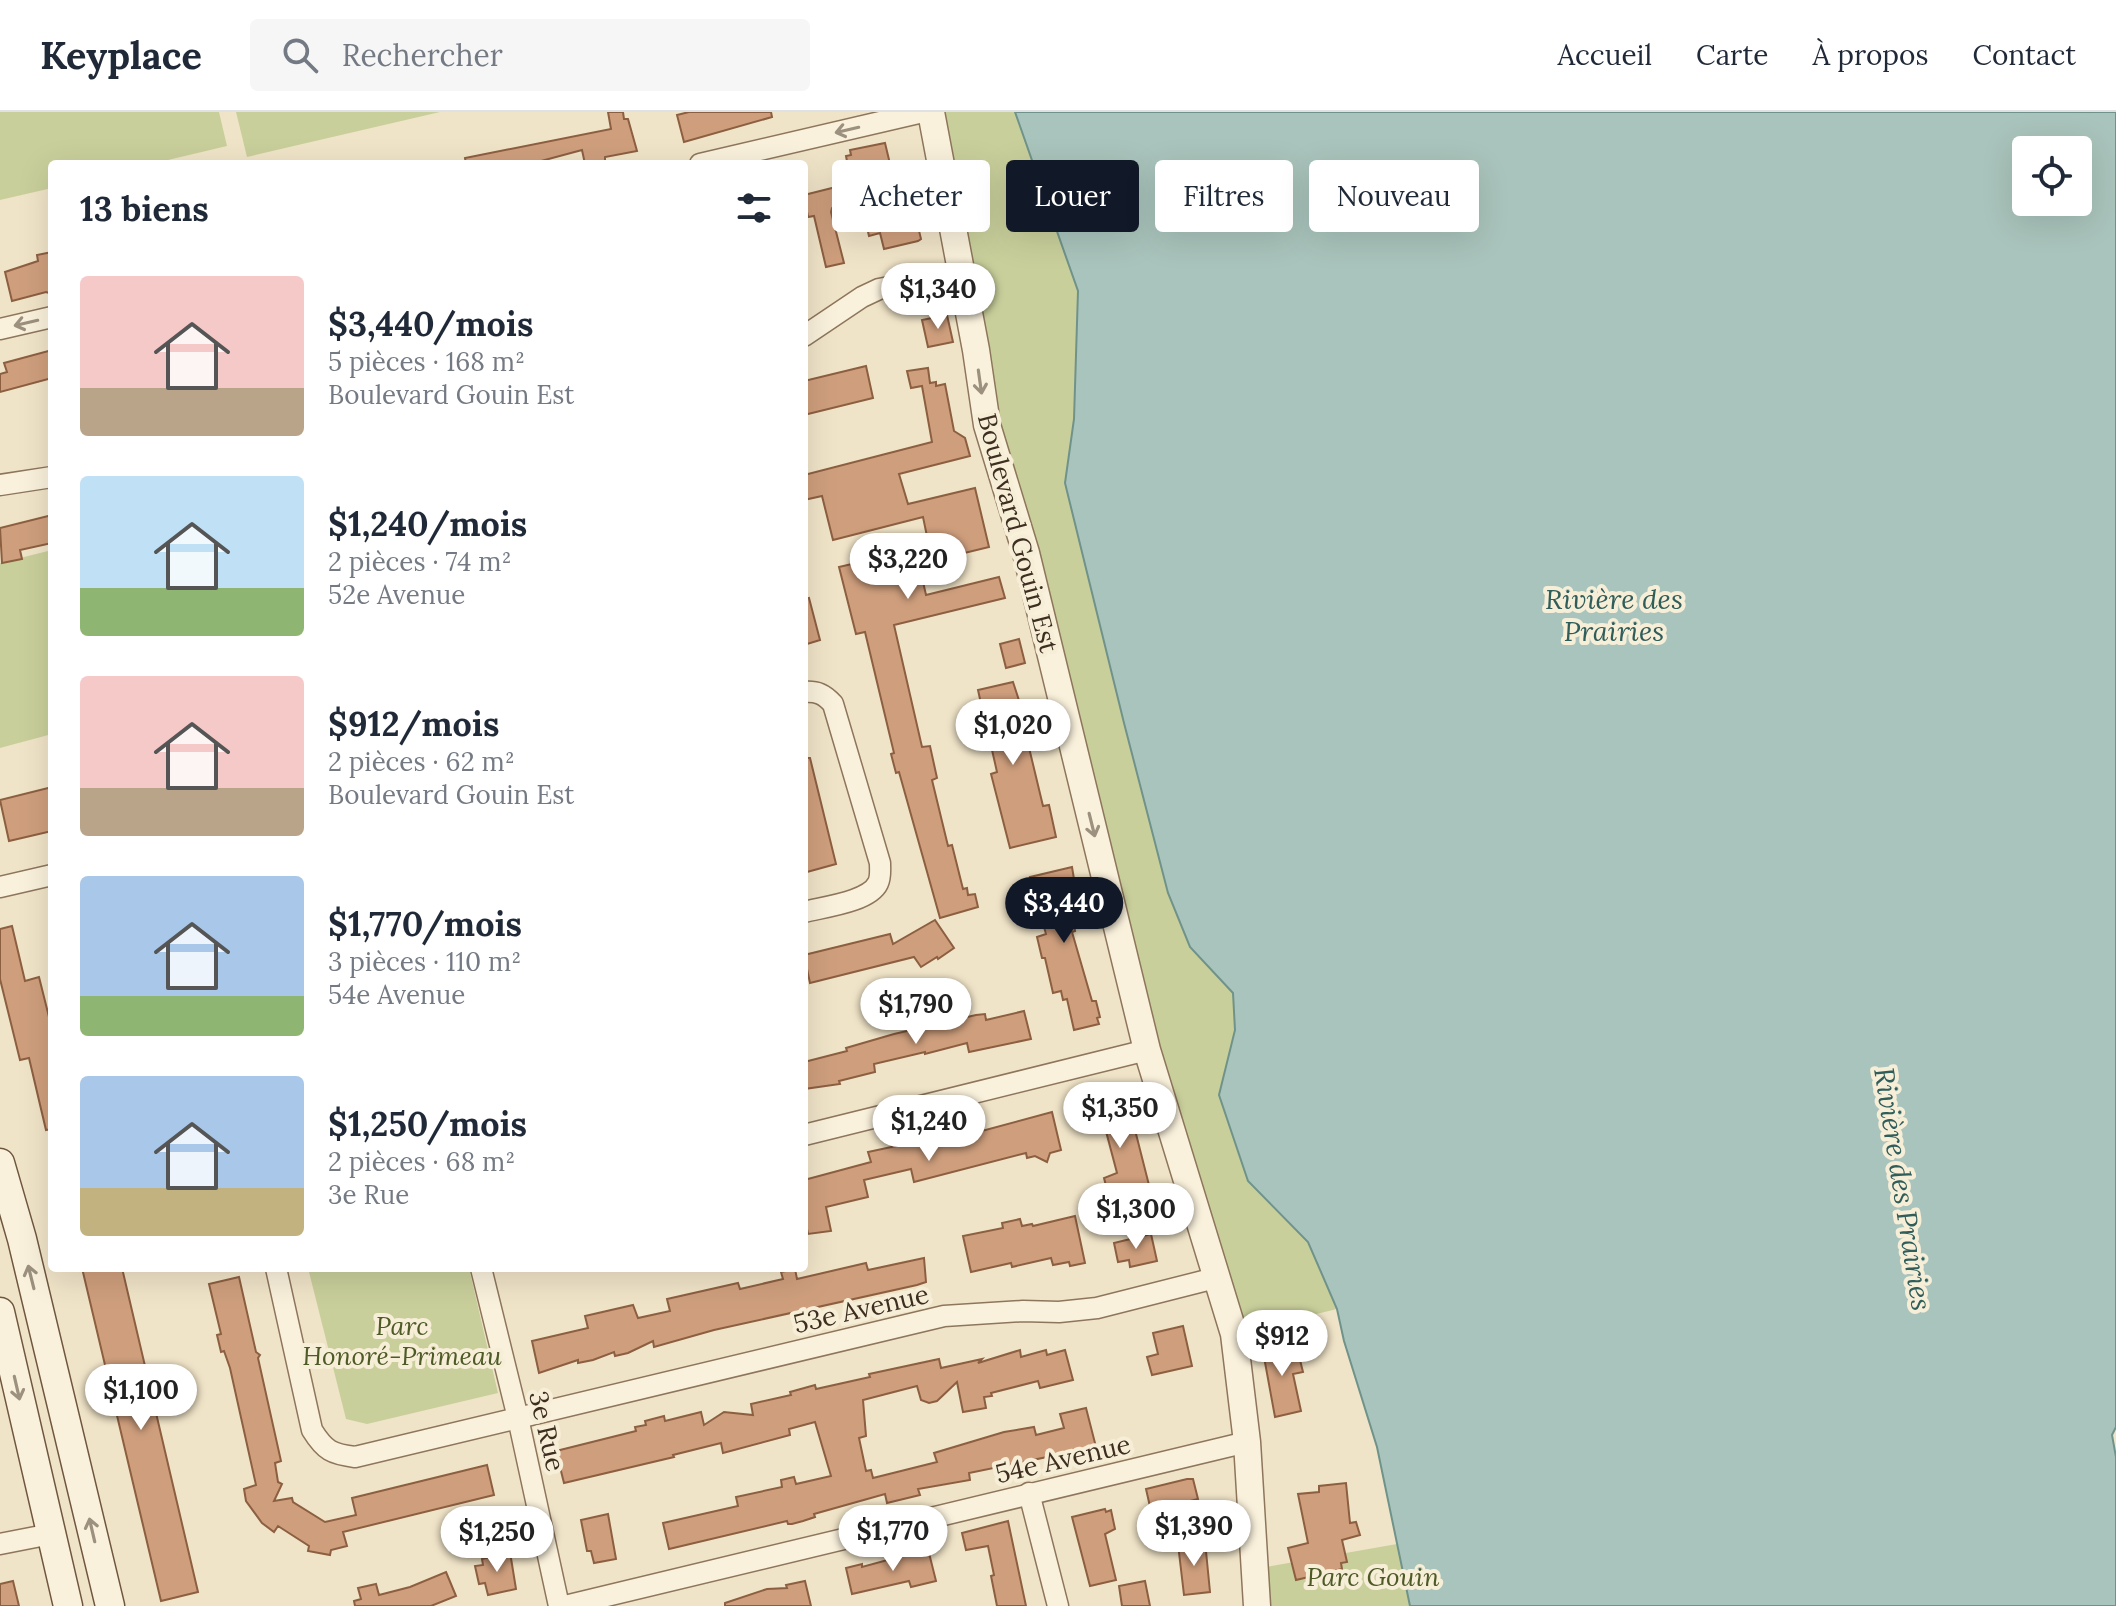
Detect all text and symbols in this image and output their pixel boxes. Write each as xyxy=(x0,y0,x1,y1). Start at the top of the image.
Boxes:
search box xyxy=(250,19,810,91)
text: Keyplace xyxy=(40,31,202,79)
icon: search xyxy=(278,33,322,77)
text: Rechercher xyxy=(342,36,503,74)
text: Accueil xyxy=(1558,37,1652,73)
text: Carte xyxy=(1696,37,1768,73)
text: À propos xyxy=(1812,37,1928,73)
text: Contact xyxy=(1972,37,2076,73)
one-way arrow xyxy=(835,123,861,138)
map controls xyxy=(2012,136,2092,216)
button: locate xyxy=(2012,136,2092,216)
chip: Acheter xyxy=(832,160,990,232)
chip: Louer xyxy=(1006,160,1139,232)
chip: Filtres xyxy=(1155,160,1293,232)
chip: Nouveau xyxy=(1309,160,1479,232)
icon: filters xyxy=(732,186,776,230)
text: 13 biens xyxy=(80,187,209,230)
pin: $1,340 xyxy=(873,263,1003,331)
text: $1,340 xyxy=(899,272,977,305)
text: $3,440/mois xyxy=(328,302,533,345)
icon: home xyxy=(144,308,240,404)
one-way arrow xyxy=(14,316,39,331)
text: 5 pièces · 168 m² xyxy=(328,345,525,378)
one-way arrow xyxy=(973,368,988,394)
text: Boulevard Gouin Est xyxy=(328,378,574,411)
street label: Boulevard Gouin Est xyxy=(971,410,1066,656)
text: $1,240/mois xyxy=(328,502,527,545)
icon: home xyxy=(144,508,240,604)
pin: $3,220 xyxy=(843,533,973,601)
text: $3,220 xyxy=(868,542,948,575)
text: 2 pièces · 74 m² xyxy=(328,545,511,578)
text: 52e Avenue xyxy=(328,578,465,611)
water label: Rivière des Prairies xyxy=(1545,581,1683,649)
pin: $1,020 xyxy=(948,699,1078,767)
text: $912/mois xyxy=(328,702,499,745)
icon: home xyxy=(144,708,240,804)
text: $1,020 xyxy=(974,708,1052,741)
text: 2 pièces · 62 m² xyxy=(328,745,515,778)
text: Boulevard Gouin Est xyxy=(328,778,574,811)
one-way arrow xyxy=(1085,812,1100,837)
pin: $3,440 xyxy=(999,877,1129,945)
text: $3,440 xyxy=(1023,886,1105,919)
text: $1,770/mois xyxy=(328,902,522,945)
icon: home xyxy=(144,908,240,1004)
text: 3 pièces · 110 m² xyxy=(328,945,521,978)
text: 54e Avenue xyxy=(328,978,465,1011)
pin: $1,790 xyxy=(851,978,981,1046)
text: $1,790 xyxy=(878,987,954,1020)
water label: Rivière des Prairies xyxy=(1866,1065,1940,1313)
pin: $1,350 xyxy=(1055,1082,1185,1150)
text: $1,350 xyxy=(1081,1091,1159,1124)
pin: $1,240 xyxy=(864,1095,994,1163)
text: $1,250/mois xyxy=(328,1102,527,1145)
text: $1,240 xyxy=(891,1104,967,1137)
icon: home xyxy=(144,1108,240,1204)
text: 2 pièces · 68 m² xyxy=(328,1145,515,1178)
text: 3e Rue xyxy=(328,1178,409,1211)
pin: $1,300 xyxy=(1071,1183,1201,1251)
text: $1,300 xyxy=(1096,1192,1176,1225)
one-way arrow xyxy=(23,1265,38,1291)
street label: 53e Avenue xyxy=(790,1277,932,1340)
park label: Parc Honoré-Primeau xyxy=(302,1309,502,1372)
pin: $912 xyxy=(1235,1310,1329,1378)
text: $912 xyxy=(1255,1319,1309,1352)
pin: $1,100 xyxy=(76,1364,206,1432)
text: $1,100 xyxy=(103,1373,179,1406)
one-way arrow xyxy=(10,1375,25,1401)
street label: 3e Rue xyxy=(522,1388,573,1474)
street label: 54e Avenue xyxy=(992,1427,1134,1490)
pin: $1,390 xyxy=(1129,1500,1259,1568)
pin: $1,770 xyxy=(828,1505,958,1573)
pin: $1,250 xyxy=(432,1506,562,1574)
text: $1,390 xyxy=(1155,1509,1233,1542)
text: $1,770 xyxy=(857,1514,929,1547)
text: $1,250 xyxy=(459,1515,535,1548)
one-way arrow xyxy=(84,1518,99,1543)
park label: Parc Gouin xyxy=(1307,1560,1439,1593)

